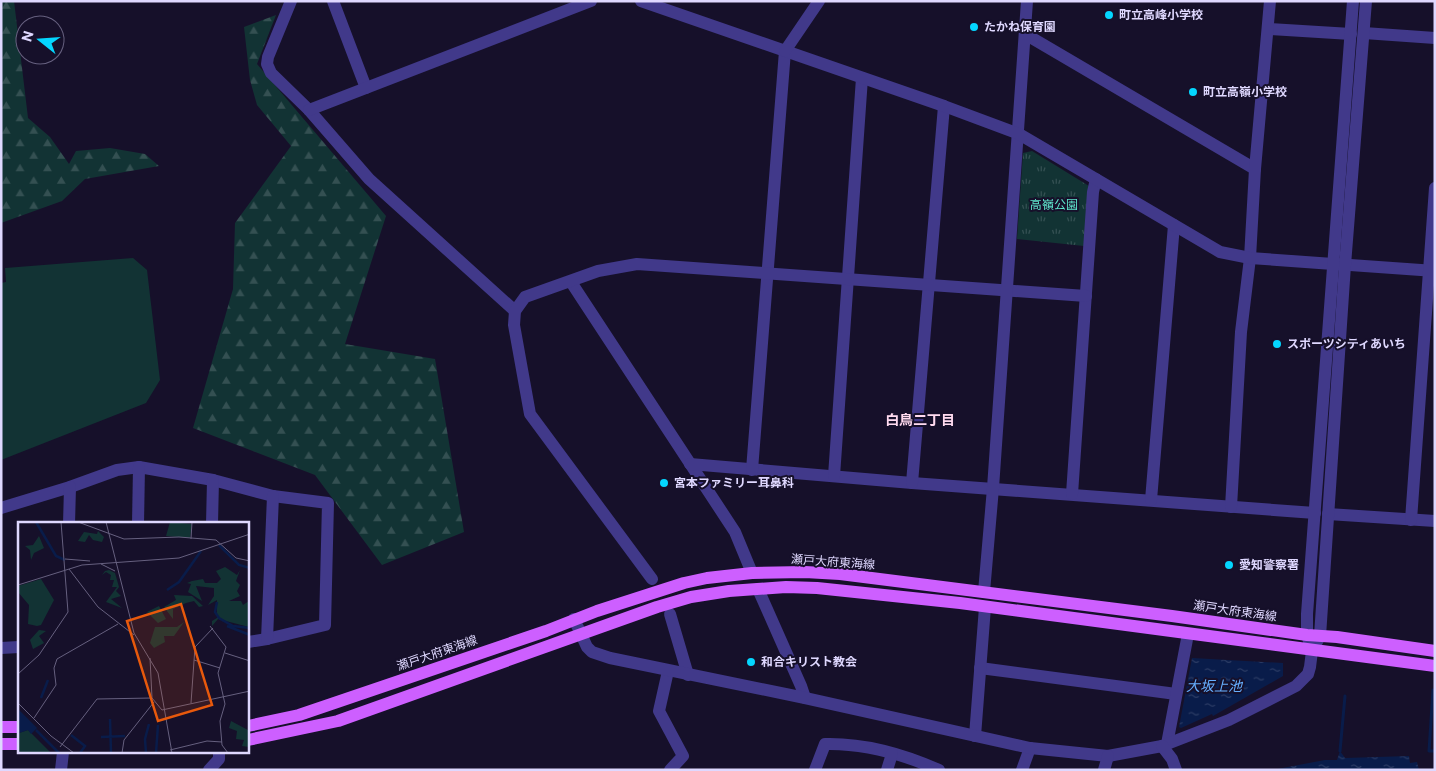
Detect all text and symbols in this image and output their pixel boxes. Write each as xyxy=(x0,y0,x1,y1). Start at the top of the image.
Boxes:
place label: 町立高峰小学校 xyxy=(1119,7,1203,21)
marker: 町立高峰小学校 xyxy=(1103,9,1115,21)
north arrow xyxy=(15,15,65,65)
place label: たかね保育園 xyxy=(984,19,1056,33)
marker: たかね保育園 xyxy=(968,21,980,33)
text: N xyxy=(17,29,37,44)
place label: 町立高嶺小学校 xyxy=(1203,84,1287,98)
marker: 町立高嶺小学校 xyxy=(1187,86,1199,98)
park label: 高嶺公園 xyxy=(1030,197,1078,211)
place label: スポーツシティあいち xyxy=(1287,336,1406,350)
marker: スポーツシティあいち xyxy=(1271,338,1283,350)
district label: 白鳥二丁目 xyxy=(885,411,955,428)
place label: 宮本ファミリー耳鼻科 xyxy=(674,475,794,489)
marker: 宮本ファミリー耳鼻科 xyxy=(658,477,670,489)
inset map xyxy=(18,522,249,754)
street label: 瀬戸大府東海線 xyxy=(791,551,875,571)
place label: 愛知警察署 xyxy=(1239,557,1299,571)
marker: 愛知警察署 xyxy=(1223,559,1235,571)
street label: 瀬戸大府東海線 xyxy=(1193,597,1278,623)
street label: 瀬戸大府東海線 xyxy=(395,632,479,672)
place label: 和合キリスト教会 xyxy=(761,654,857,668)
marker: 和合キリスト教会 xyxy=(745,656,757,668)
water label: 大坂上池 xyxy=(1186,677,1244,694)

